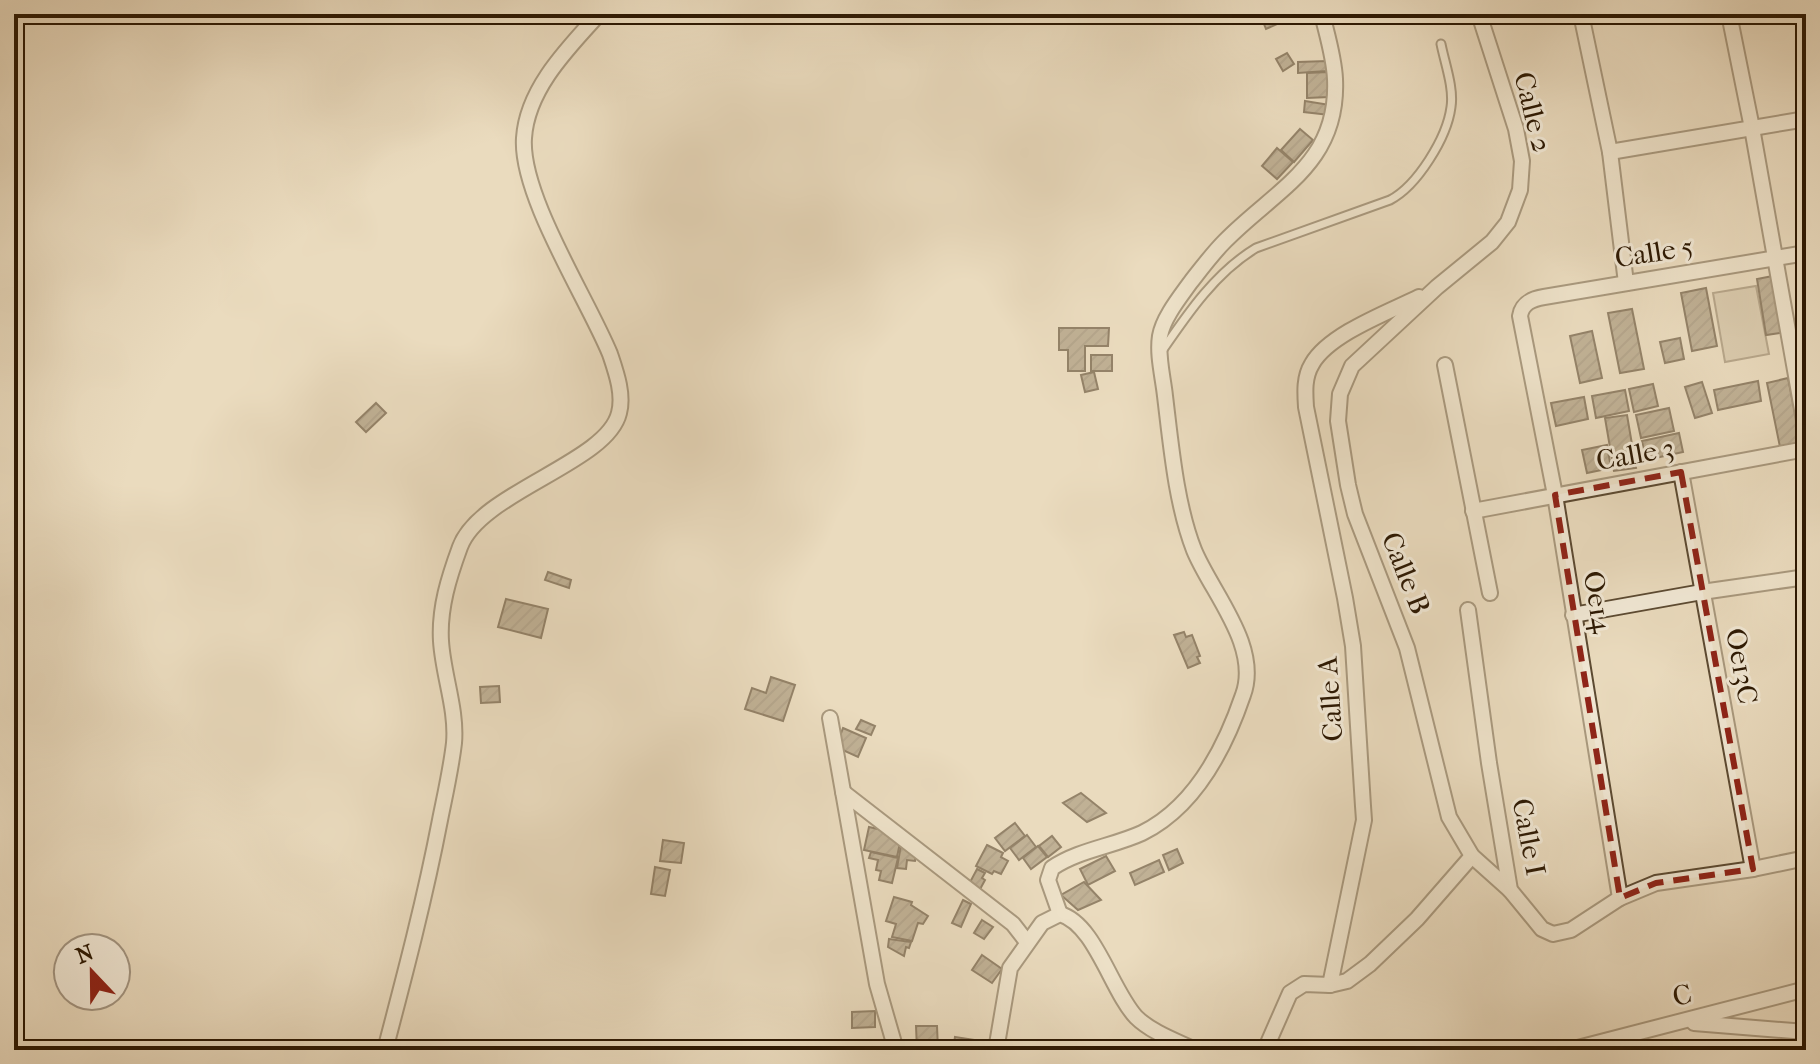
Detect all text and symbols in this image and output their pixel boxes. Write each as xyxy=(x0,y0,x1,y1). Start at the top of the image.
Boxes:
street label: Calle 2 xyxy=(1507,69,1559,155)
street label: Calle 5 xyxy=(1612,230,1696,274)
street label: Calle 3 xyxy=(1594,431,1676,477)
street label: Calle B xyxy=(1375,527,1437,619)
street label: Oe14 xyxy=(1577,569,1619,637)
street label: Oe13C xyxy=(1719,626,1765,706)
street label: Calle A xyxy=(1311,655,1349,743)
street label: Calle I xyxy=(1505,796,1553,878)
north arrow xyxy=(52,932,132,1012)
text: N xyxy=(72,939,98,970)
street label: C xyxy=(1669,977,1695,1013)

